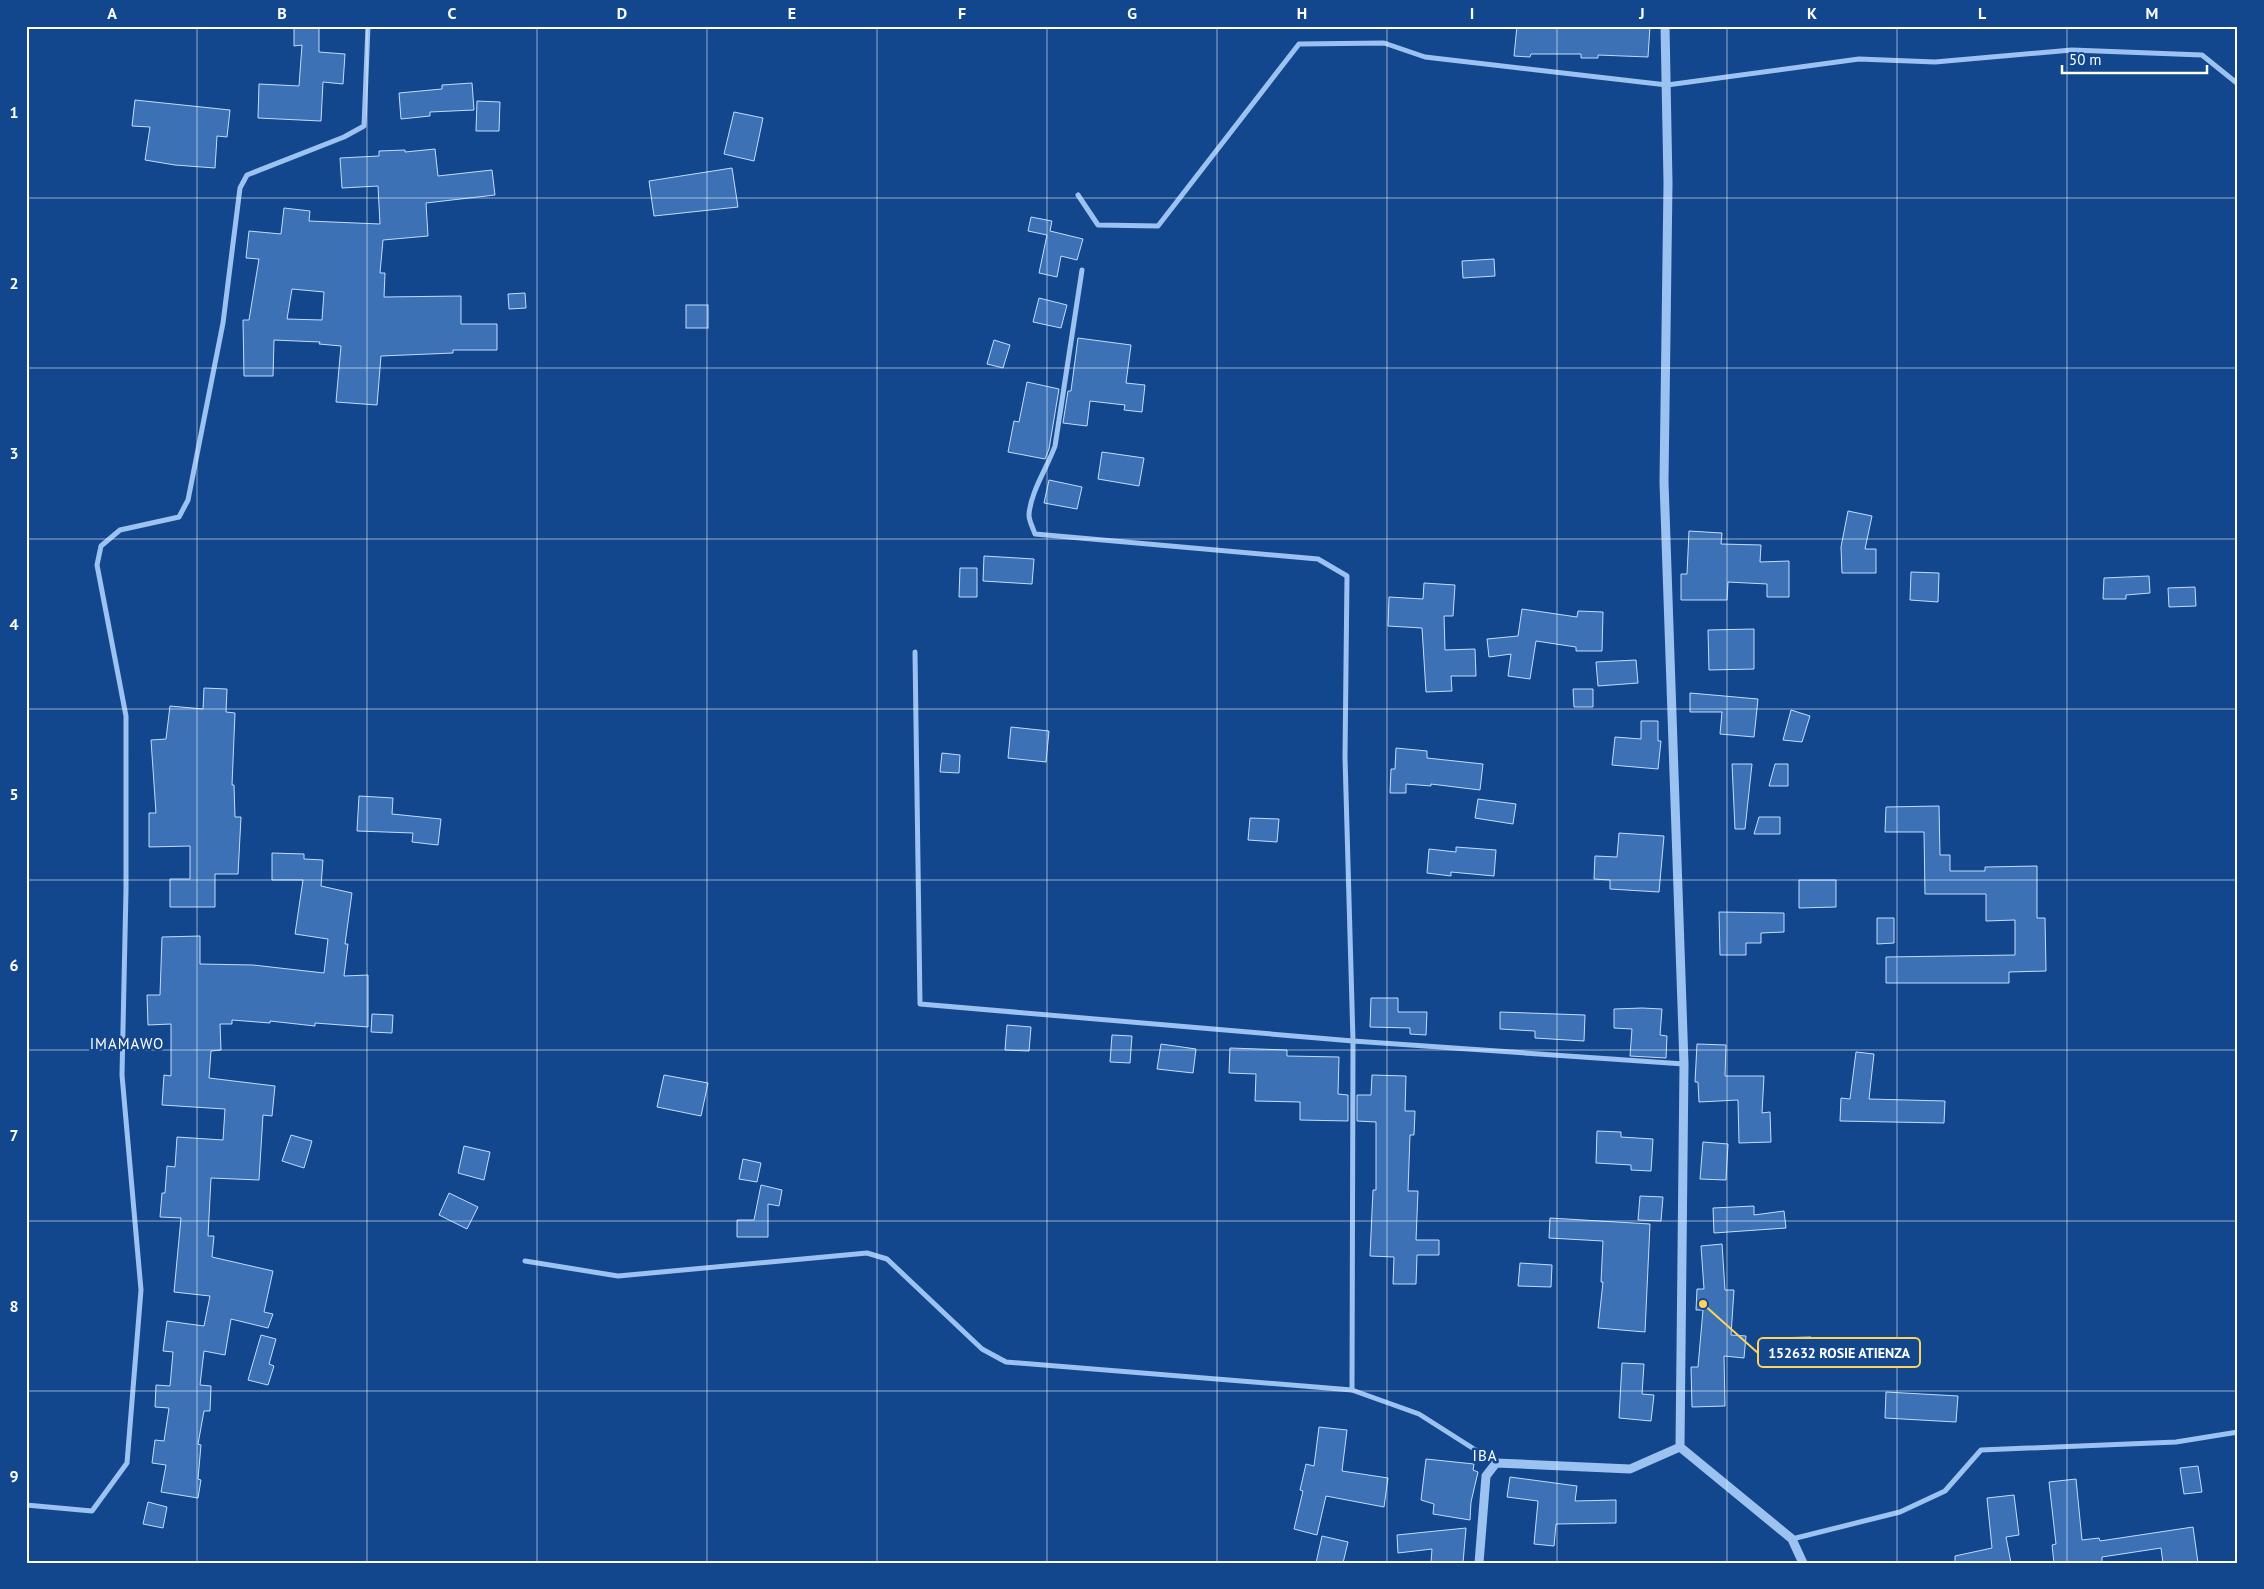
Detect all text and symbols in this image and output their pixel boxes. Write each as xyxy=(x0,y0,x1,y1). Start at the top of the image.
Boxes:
text: A xyxy=(107,3,117,23)
text: B xyxy=(277,3,287,23)
text: C xyxy=(448,3,457,23)
text: D xyxy=(617,3,627,23)
text: E xyxy=(788,3,796,23)
text: F xyxy=(958,3,966,23)
text: G xyxy=(1127,3,1137,23)
text: H xyxy=(1297,3,1307,23)
text: I xyxy=(1470,3,1474,23)
text: J xyxy=(1638,3,1645,23)
text: K xyxy=(1807,3,1817,23)
text: L xyxy=(1978,3,1987,23)
text: M xyxy=(2146,3,2158,23)
scale bar xyxy=(2062,42,2206,74)
text: 50 m xyxy=(2069,50,2102,69)
text: 1 xyxy=(9,102,19,122)
text: 2 xyxy=(9,273,19,293)
text: 3 xyxy=(9,443,19,463)
text: 4 xyxy=(9,614,19,634)
text: 5 xyxy=(9,784,19,804)
text: 6 xyxy=(9,955,19,975)
district label: IMAMAWO xyxy=(90,1034,164,1053)
text: 7 xyxy=(9,1125,19,1145)
text: 8 xyxy=(9,1296,19,1316)
callout: 152632 ROSIE ATIENZA xyxy=(1758,1338,1920,1367)
text: 152632 ROSIE ATIENZA xyxy=(1768,1344,1910,1362)
district label: IBA xyxy=(1473,1446,1497,1465)
text: 9 xyxy=(9,1466,19,1486)

